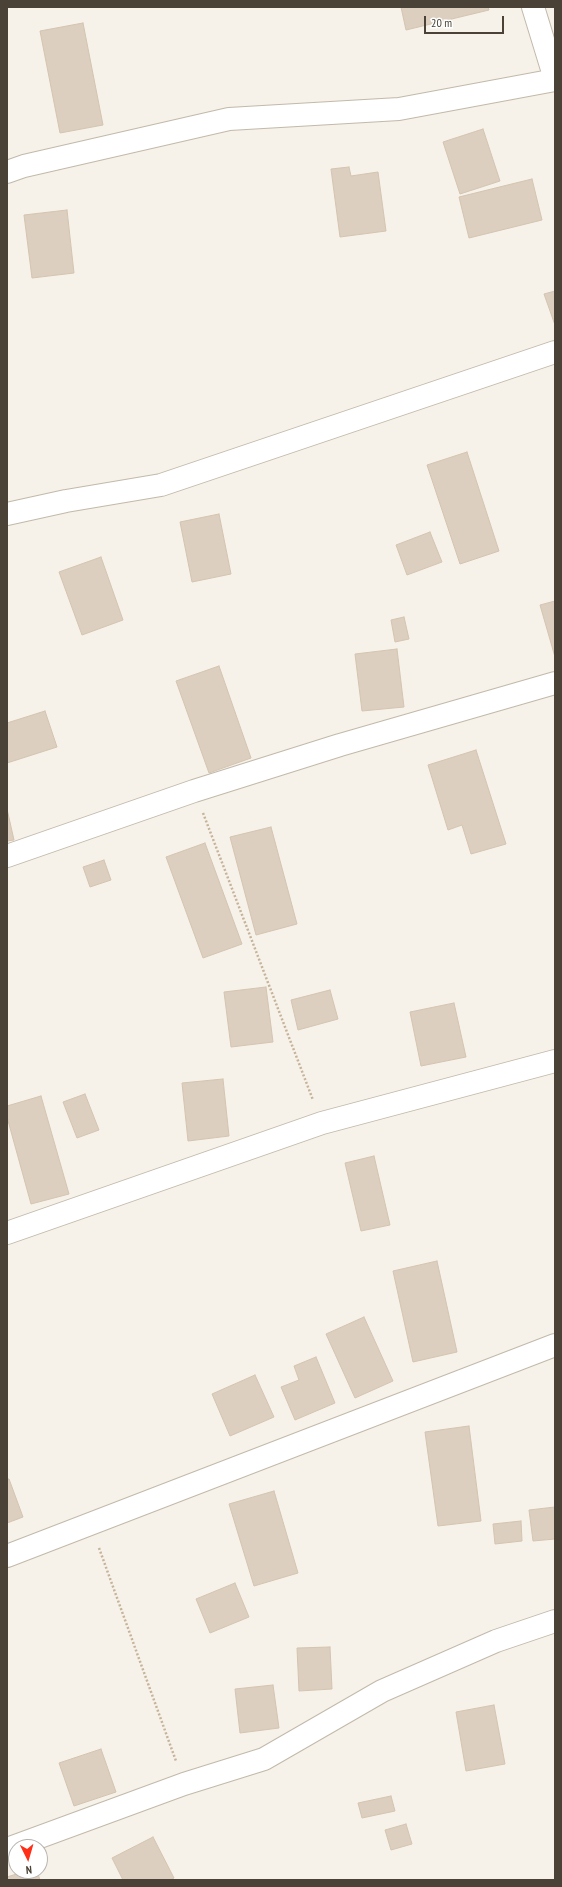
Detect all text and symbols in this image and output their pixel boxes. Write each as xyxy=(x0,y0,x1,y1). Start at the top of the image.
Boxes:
scale bar xyxy=(426,8,506,34)
text: 20 m xyxy=(431,15,452,30)
north arrow xyxy=(8,1839,48,1879)
text: N xyxy=(25,1863,33,1877)

